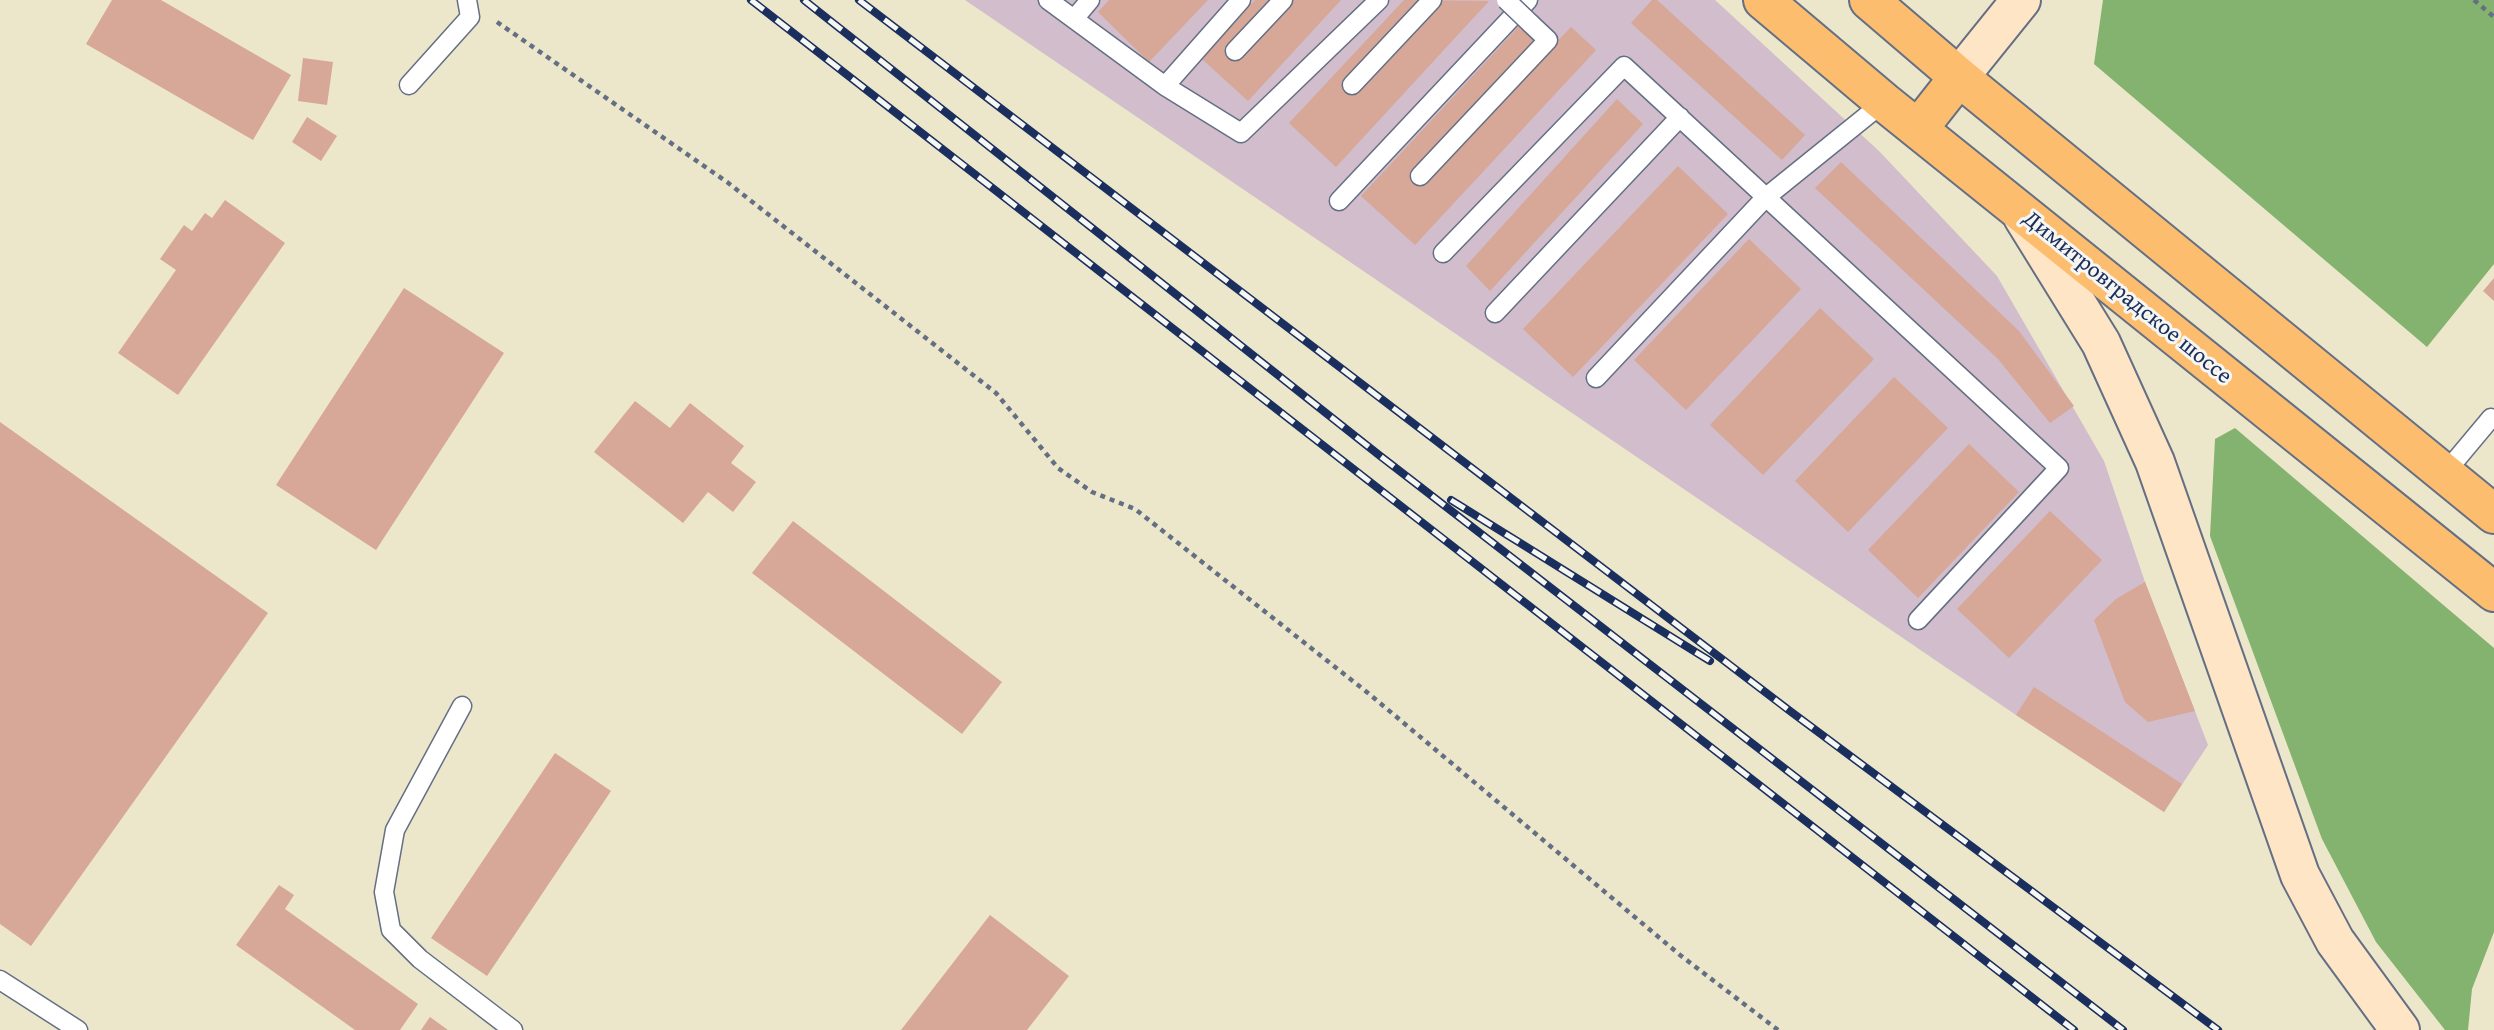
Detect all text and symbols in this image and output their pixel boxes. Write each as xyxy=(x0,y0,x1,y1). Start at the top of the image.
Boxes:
street label: Димитровградское шоссе xyxy=(2017,205,2237,391)

